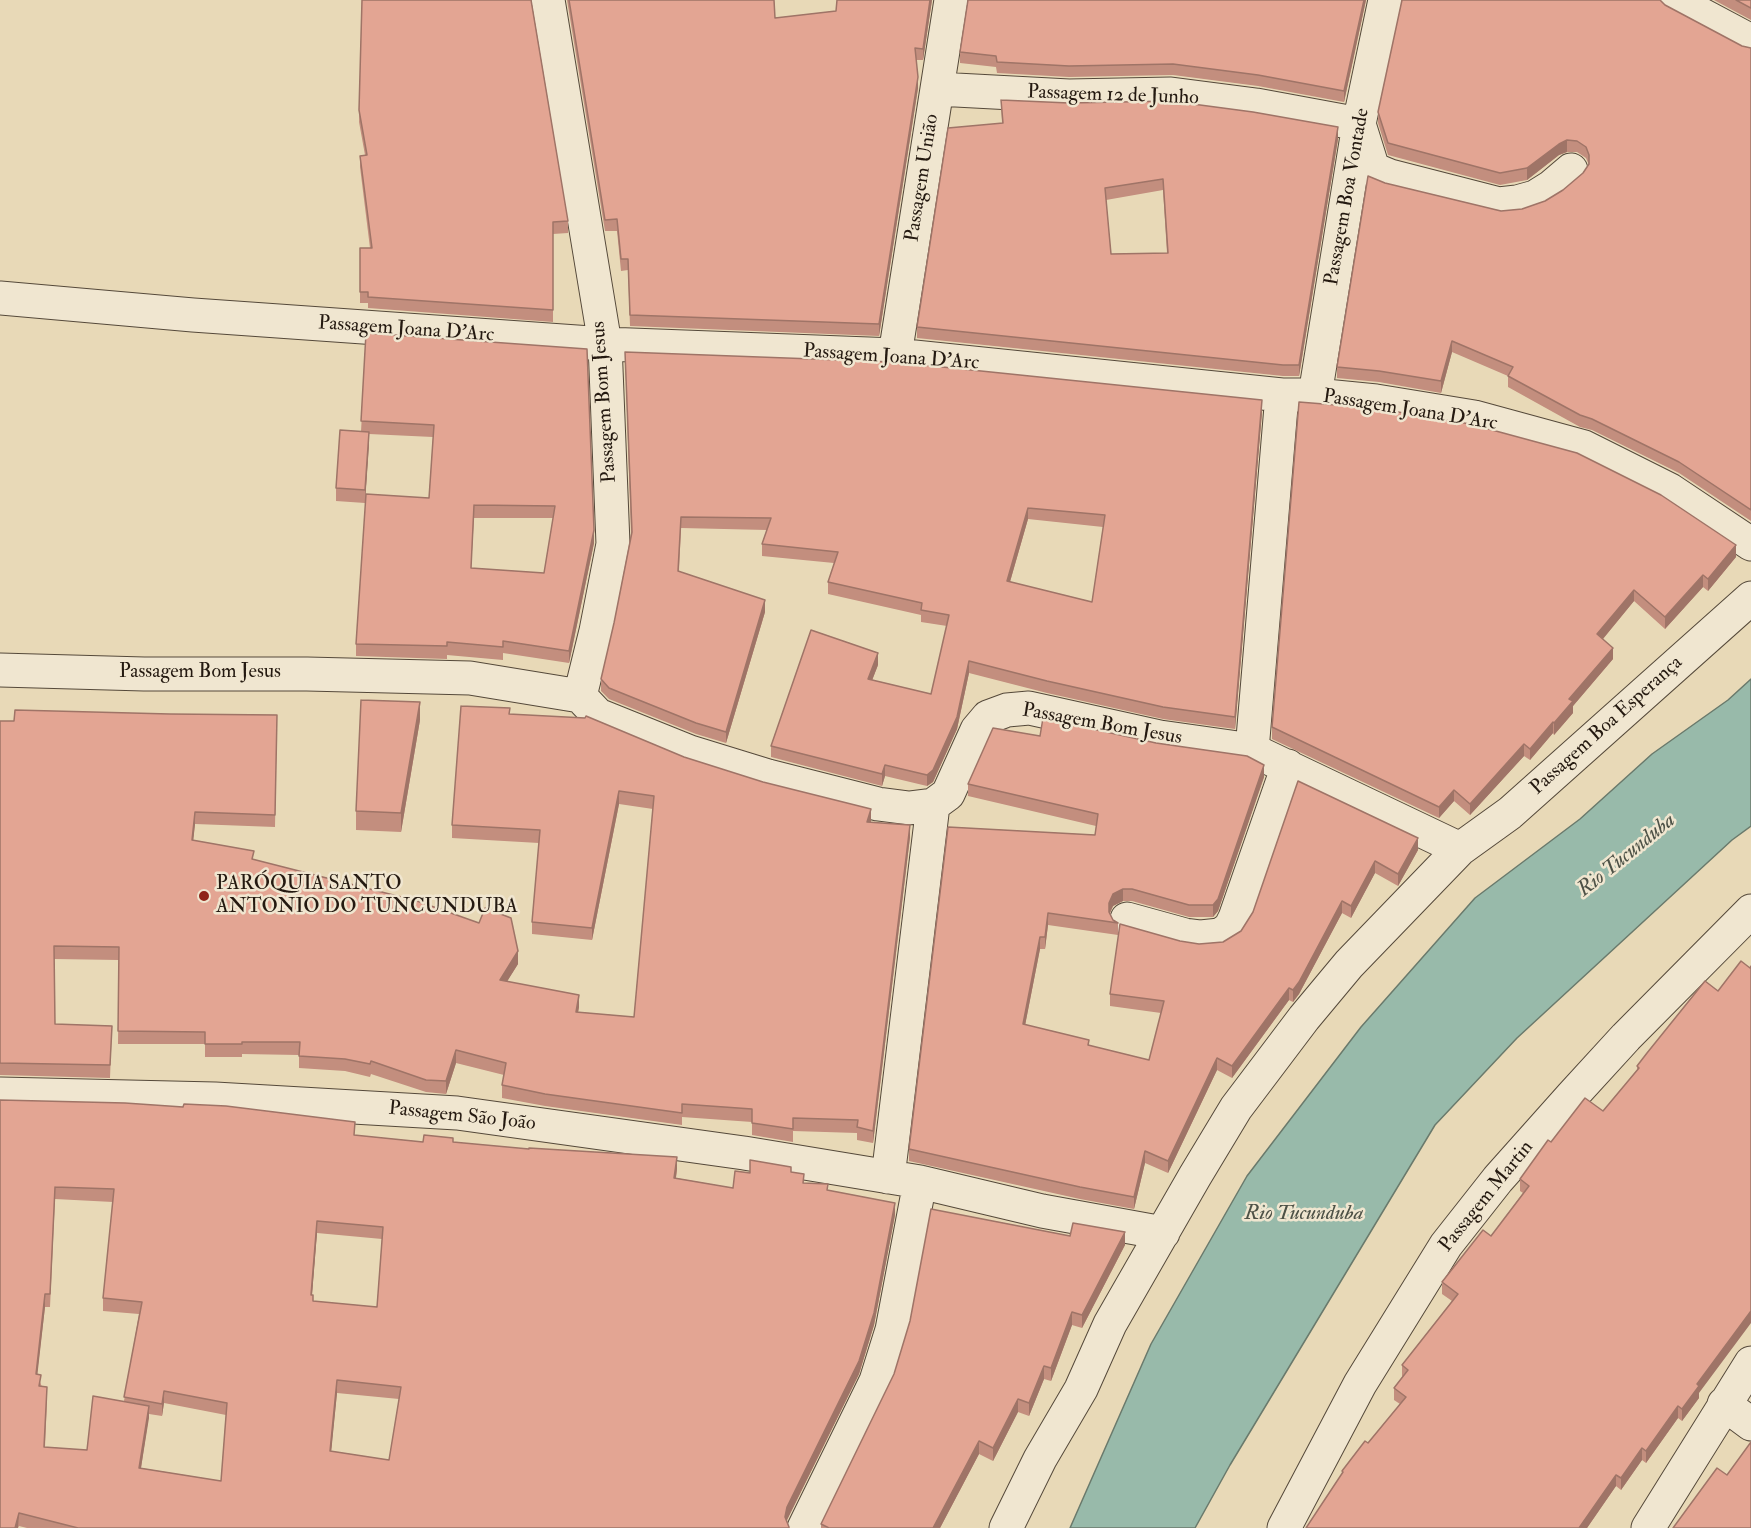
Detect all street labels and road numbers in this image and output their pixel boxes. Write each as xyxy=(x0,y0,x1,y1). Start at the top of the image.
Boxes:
street label: Passagem 12 de Junho xyxy=(1027,81,1199,111)
street label: Passagem Boa Vontade xyxy=(1321,106,1375,288)
street label: Passagem União xyxy=(901,112,945,244)
street label: Passagem Joana D’Arc xyxy=(317,312,495,348)
street label: Passagem Bom Jesus xyxy=(587,320,623,484)
street label: Passagem Joana D’Arc xyxy=(802,340,980,376)
street label: Passagem Joana D’Arc xyxy=(1321,385,1499,437)
street label: Passagem Boa Esperança xyxy=(1526,651,1688,801)
street label: Passagem Bom Jesus xyxy=(119,661,281,685)
street label: Passagem Bom Jesus xyxy=(1020,699,1184,751)
street label: Passagem São João xyxy=(387,1097,537,1137)
street label: Passagem Martin xyxy=(1435,1136,1539,1258)

